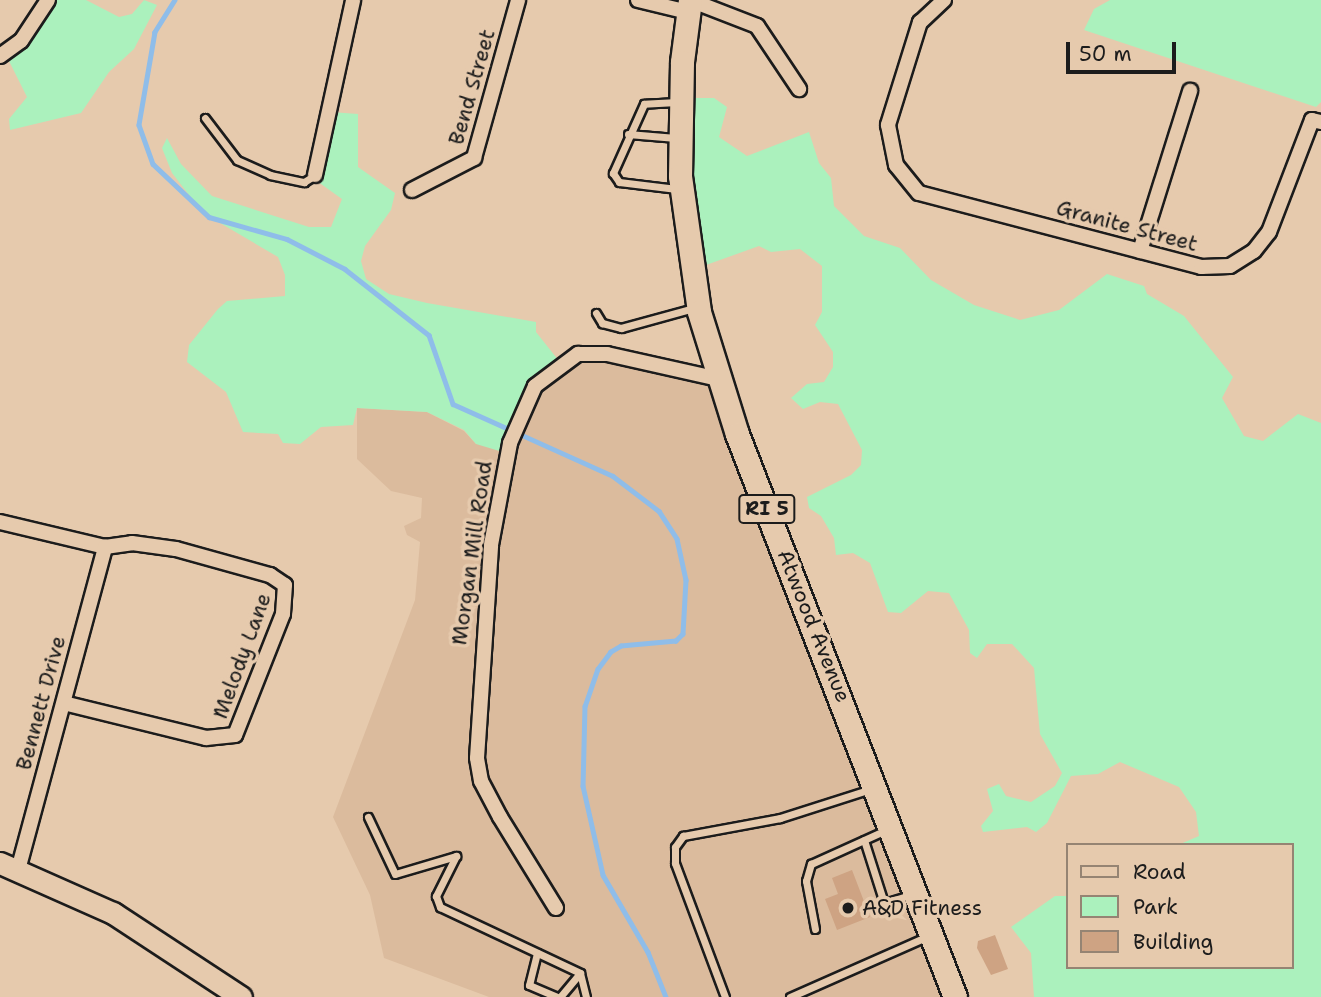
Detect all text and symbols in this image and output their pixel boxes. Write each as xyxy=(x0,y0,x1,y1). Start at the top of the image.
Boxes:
street label: Bend Street xyxy=(443,26,501,148)
scale bar xyxy=(1069,28,1179,72)
text: 50 m xyxy=(1079,40,1132,68)
street label: Granite Street xyxy=(1054,195,1200,257)
street label: Morgan Mill Road xyxy=(447,459,497,647)
road number: RI 5 xyxy=(737,494,797,524)
street label: Atwood Avenue xyxy=(772,546,856,706)
street label: Melody Lane xyxy=(208,590,276,722)
street label: Bennett Drive xyxy=(11,633,71,773)
legend xyxy=(1066,843,1293,969)
text: Road xyxy=(1133,858,1186,886)
text: Park xyxy=(1133,893,1178,921)
place label: A&D Fitness xyxy=(862,895,982,921)
marker: A&D Fitness xyxy=(840,900,856,916)
text: Building xyxy=(1133,928,1213,956)

